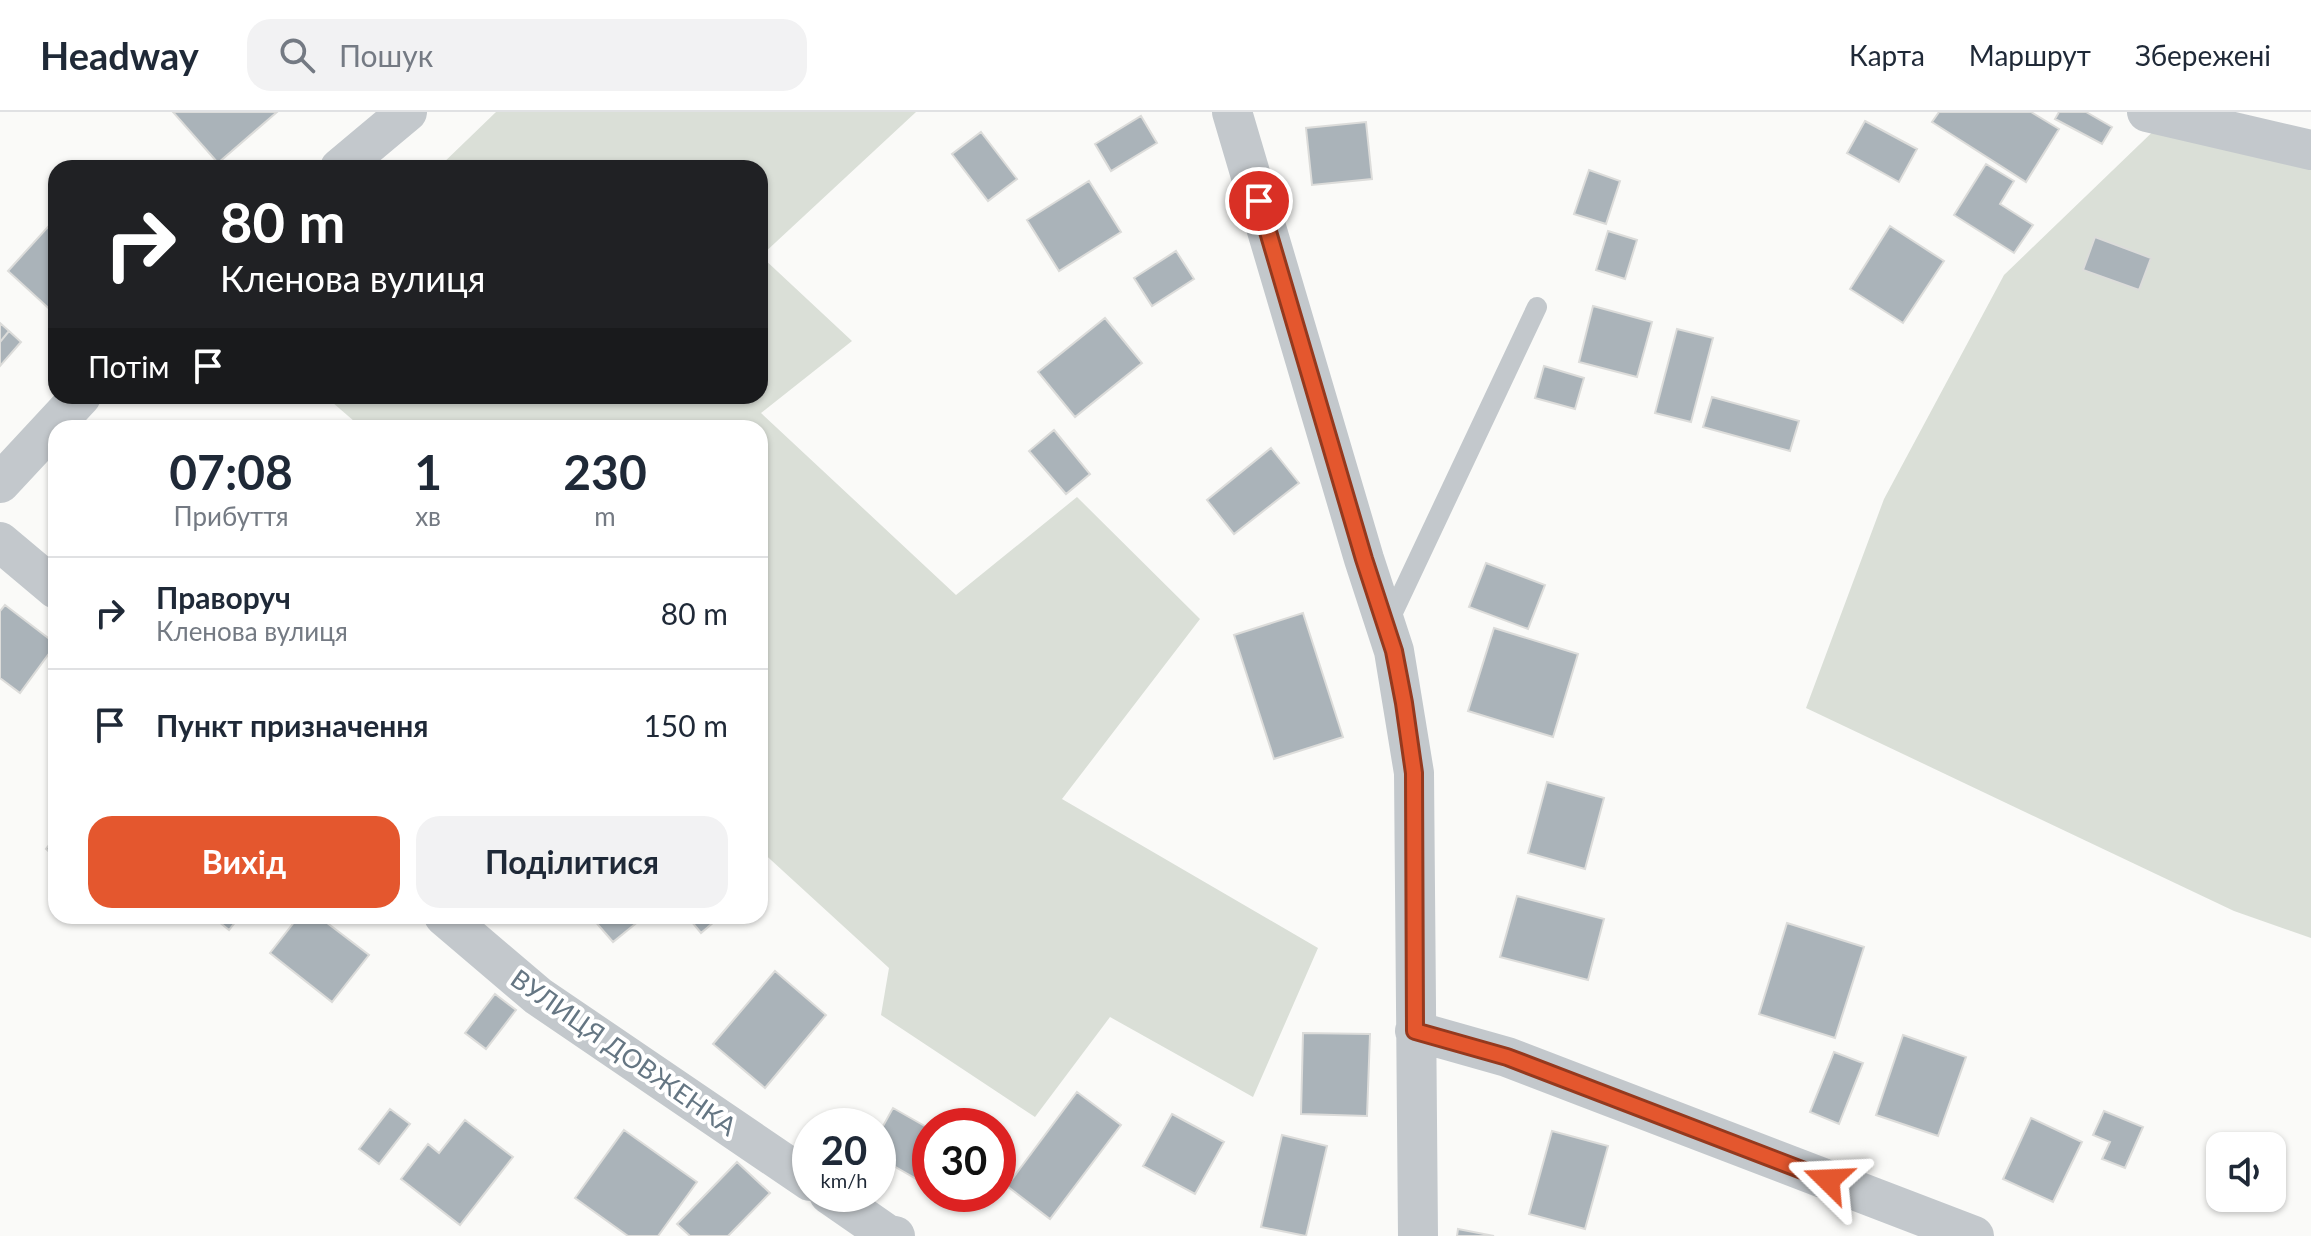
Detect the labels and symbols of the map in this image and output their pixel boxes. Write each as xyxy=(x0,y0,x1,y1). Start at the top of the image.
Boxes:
pin xyxy=(1225,167,1293,235)
street label: ВУЛИЦЯ ДОВЖЕНКА xyxy=(505,962,743,1142)
speed limit sign: 30 xyxy=(912,1108,1016,1212)
position arrow xyxy=(1786,1138,1870,1222)

